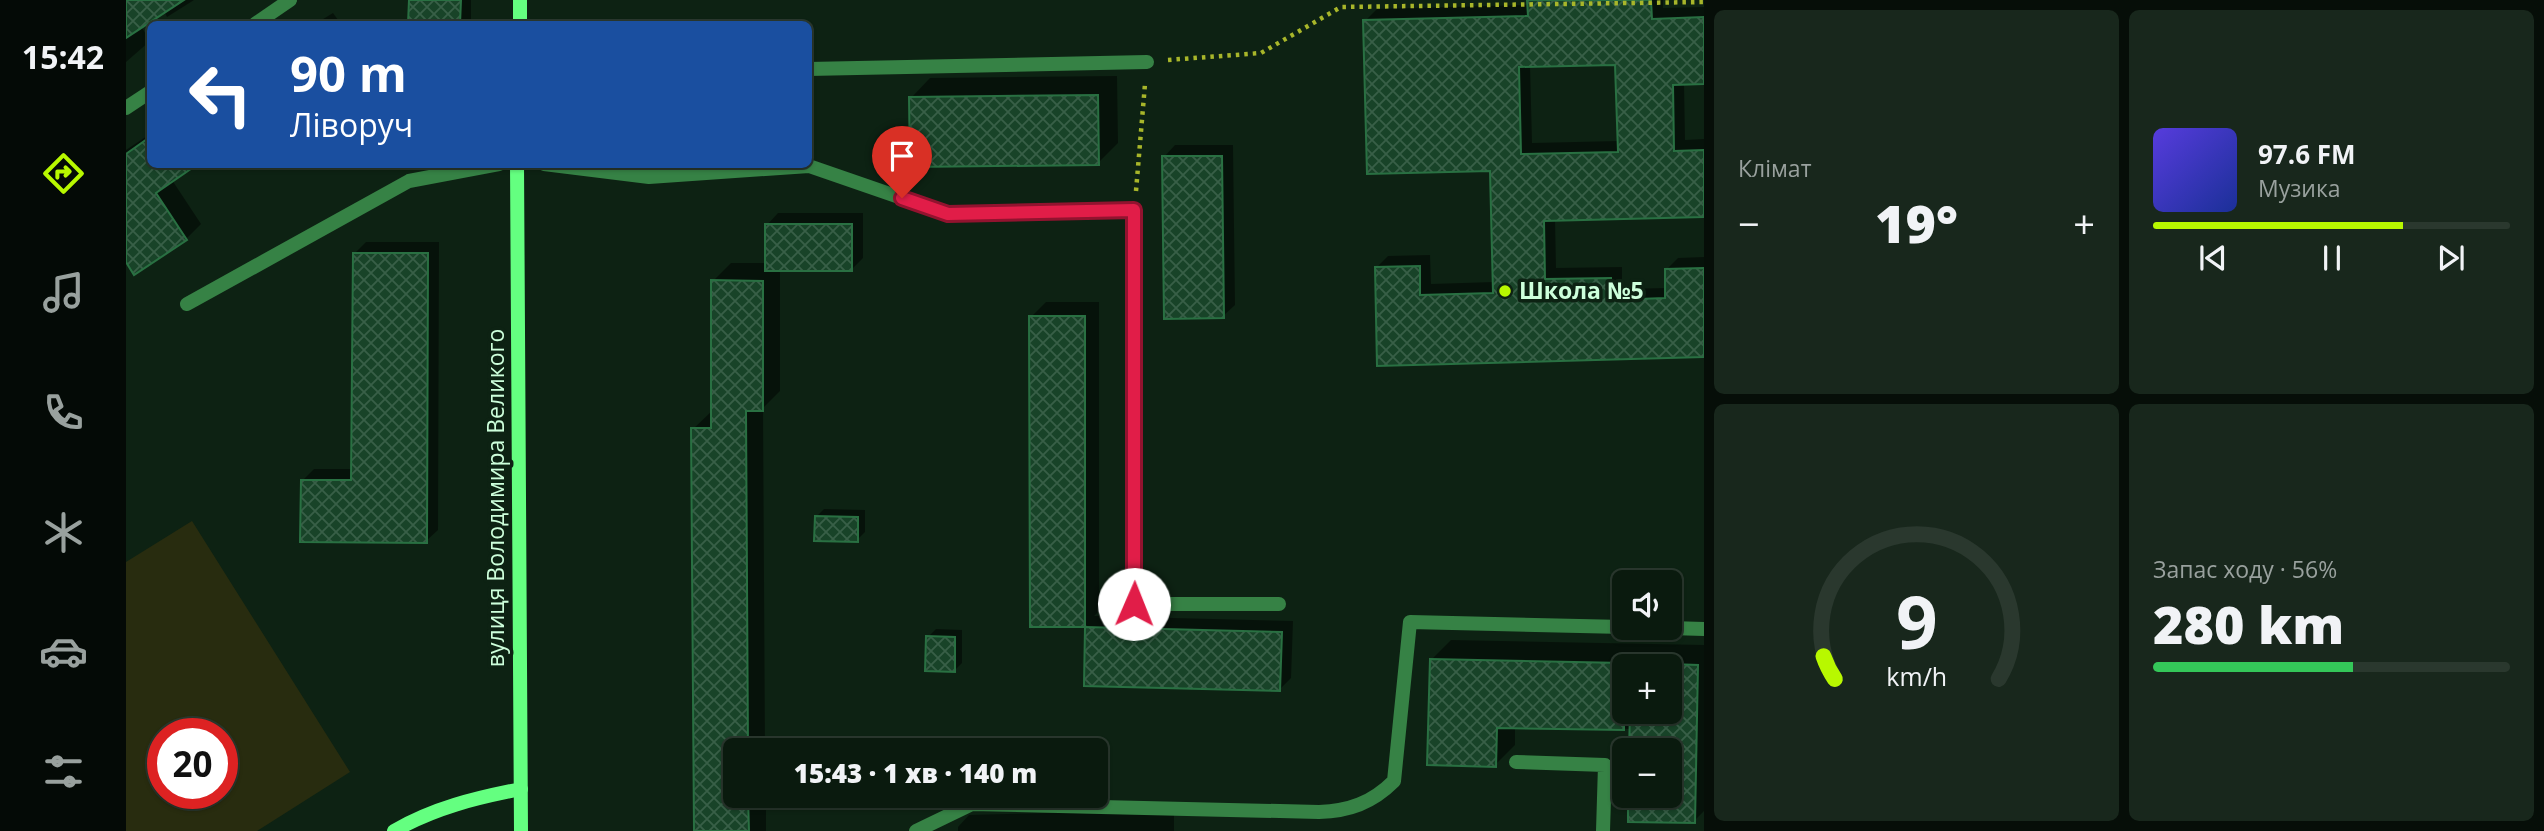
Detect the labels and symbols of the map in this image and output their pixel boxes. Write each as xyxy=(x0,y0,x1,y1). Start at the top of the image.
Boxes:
pin xyxy=(872,126,932,198)
place label: Школа №5 xyxy=(1519,274,1644,306)
marker: Школа №5 xyxy=(1497,283,1513,299)
street label: вулиця Володимира Великого xyxy=(479,329,511,667)
position arrow xyxy=(1097,567,1171,641)
speed limit sign: 20 xyxy=(147,718,238,809)

